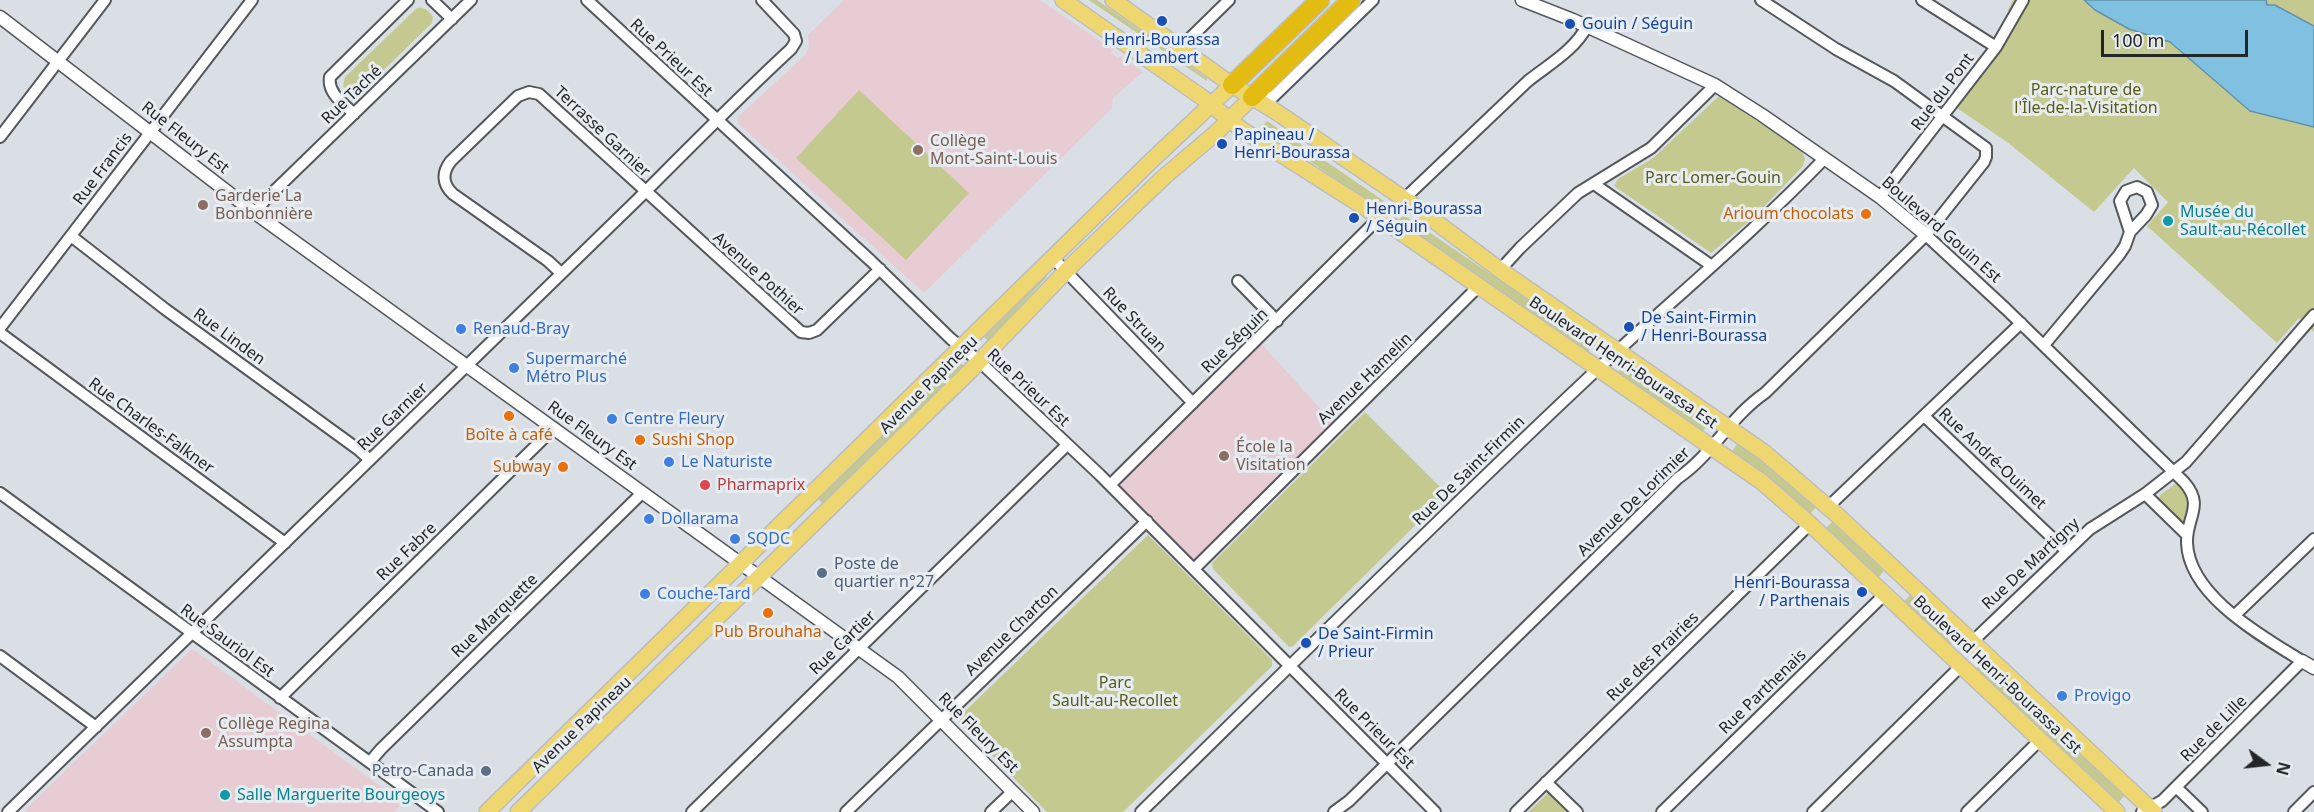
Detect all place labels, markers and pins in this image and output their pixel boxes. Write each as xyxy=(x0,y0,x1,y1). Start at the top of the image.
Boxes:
marker: Henri-Bourassa / Lambert xyxy=(1155,14,1169,28)
place label: Gouin / Séguin xyxy=(1582,14,1693,34)
marker: Gouin / Séguin xyxy=(1563,17,1577,31)
place label: Henri-Bourassa / Lambert xyxy=(1104,30,1220,68)
place label: Papineau / Henri-Bourassa xyxy=(1234,125,1350,163)
place label: Collège Mont-Saint-Louis xyxy=(930,131,1057,169)
marker: Papineau / Henri-Bourassa xyxy=(1215,137,1229,151)
marker: Collège Mont-Saint-Louis xyxy=(911,143,925,157)
place label: Garderie La Bonbonnière xyxy=(215,186,313,224)
marker: Garderie La Bonbonnière xyxy=(196,198,210,212)
place label: Henri-Bourassa / Séguin xyxy=(1366,199,1482,237)
place label: Musée du Sault-au-Récollet xyxy=(2180,202,2306,240)
place label: Arioum chocolats xyxy=(1723,204,1854,224)
marker: Arioum chocolats xyxy=(1859,207,1873,221)
marker: Henri-Bourassa / Séguin xyxy=(1347,211,1361,225)
marker: Musée du Sault-au-Récollet xyxy=(2161,214,2175,228)
place label: De Saint-Firmin / Henri-Bourassa xyxy=(1641,308,1767,346)
place label: Renaud-Bray xyxy=(473,319,570,339)
marker: De Saint-Firmin / Henri-Bourassa xyxy=(1622,320,1636,334)
marker: Renaud-Bray xyxy=(454,322,468,336)
place label: Supermarché Métro Plus xyxy=(526,349,627,387)
marker: Supermarché Métro Plus xyxy=(507,361,521,375)
marker: Boîte à café xyxy=(502,409,516,423)
place label: Centre Fleury xyxy=(624,409,724,429)
marker: Centre Fleury xyxy=(605,412,619,426)
place label: Boîte à café xyxy=(465,425,553,445)
place label: Sushi Shop xyxy=(652,430,735,450)
marker: Sushi Shop xyxy=(633,433,647,447)
place label: École la Visitation xyxy=(1236,437,1306,475)
marker: École la Visitation xyxy=(1217,449,1231,463)
place label: Le Naturiste xyxy=(681,452,773,472)
marker: Le Naturiste xyxy=(662,455,676,469)
place label: Subway xyxy=(493,457,551,477)
marker: Subway xyxy=(556,460,570,474)
place label: Pharmaprix xyxy=(717,475,805,495)
marker: Pharmaprix xyxy=(698,478,712,492)
place label: Dollarama xyxy=(661,509,739,529)
marker: Dollarama xyxy=(642,512,656,526)
place label: SQDC xyxy=(747,529,790,549)
marker: SQDC xyxy=(728,532,742,546)
place label: Poste de quartier n°27 xyxy=(834,554,934,592)
marker: Poste de quartier n°27 xyxy=(815,566,829,580)
place label: Henri-Bourassa / Parthenais xyxy=(1734,573,1850,611)
place label: Couche-Tard xyxy=(657,584,751,604)
marker: Henri-Bourassa / Parthenais xyxy=(1855,585,1869,599)
marker: Couche-Tard xyxy=(638,587,652,601)
marker: Pub Brouhaha xyxy=(761,606,775,620)
place label: Pub Brouhaha xyxy=(714,622,822,642)
place label: De Saint-Firmin / Prieur xyxy=(1318,624,1434,662)
marker: De Saint-Firmin / Prieur xyxy=(1299,636,1313,650)
place label: Provigo xyxy=(2074,686,2131,706)
marker: Provigo xyxy=(2055,689,2069,703)
place label: Collège Regina Assumpta xyxy=(218,714,330,752)
marker: Collège Regina Assumpta xyxy=(199,726,213,740)
place label: Petro-Canada xyxy=(372,761,474,781)
marker: Petro-Canada xyxy=(479,764,493,778)
place label: Salle Marguerite Bourgeoys xyxy=(237,785,445,805)
marker: Salle Marguerite Bourgeoys xyxy=(218,788,232,802)

